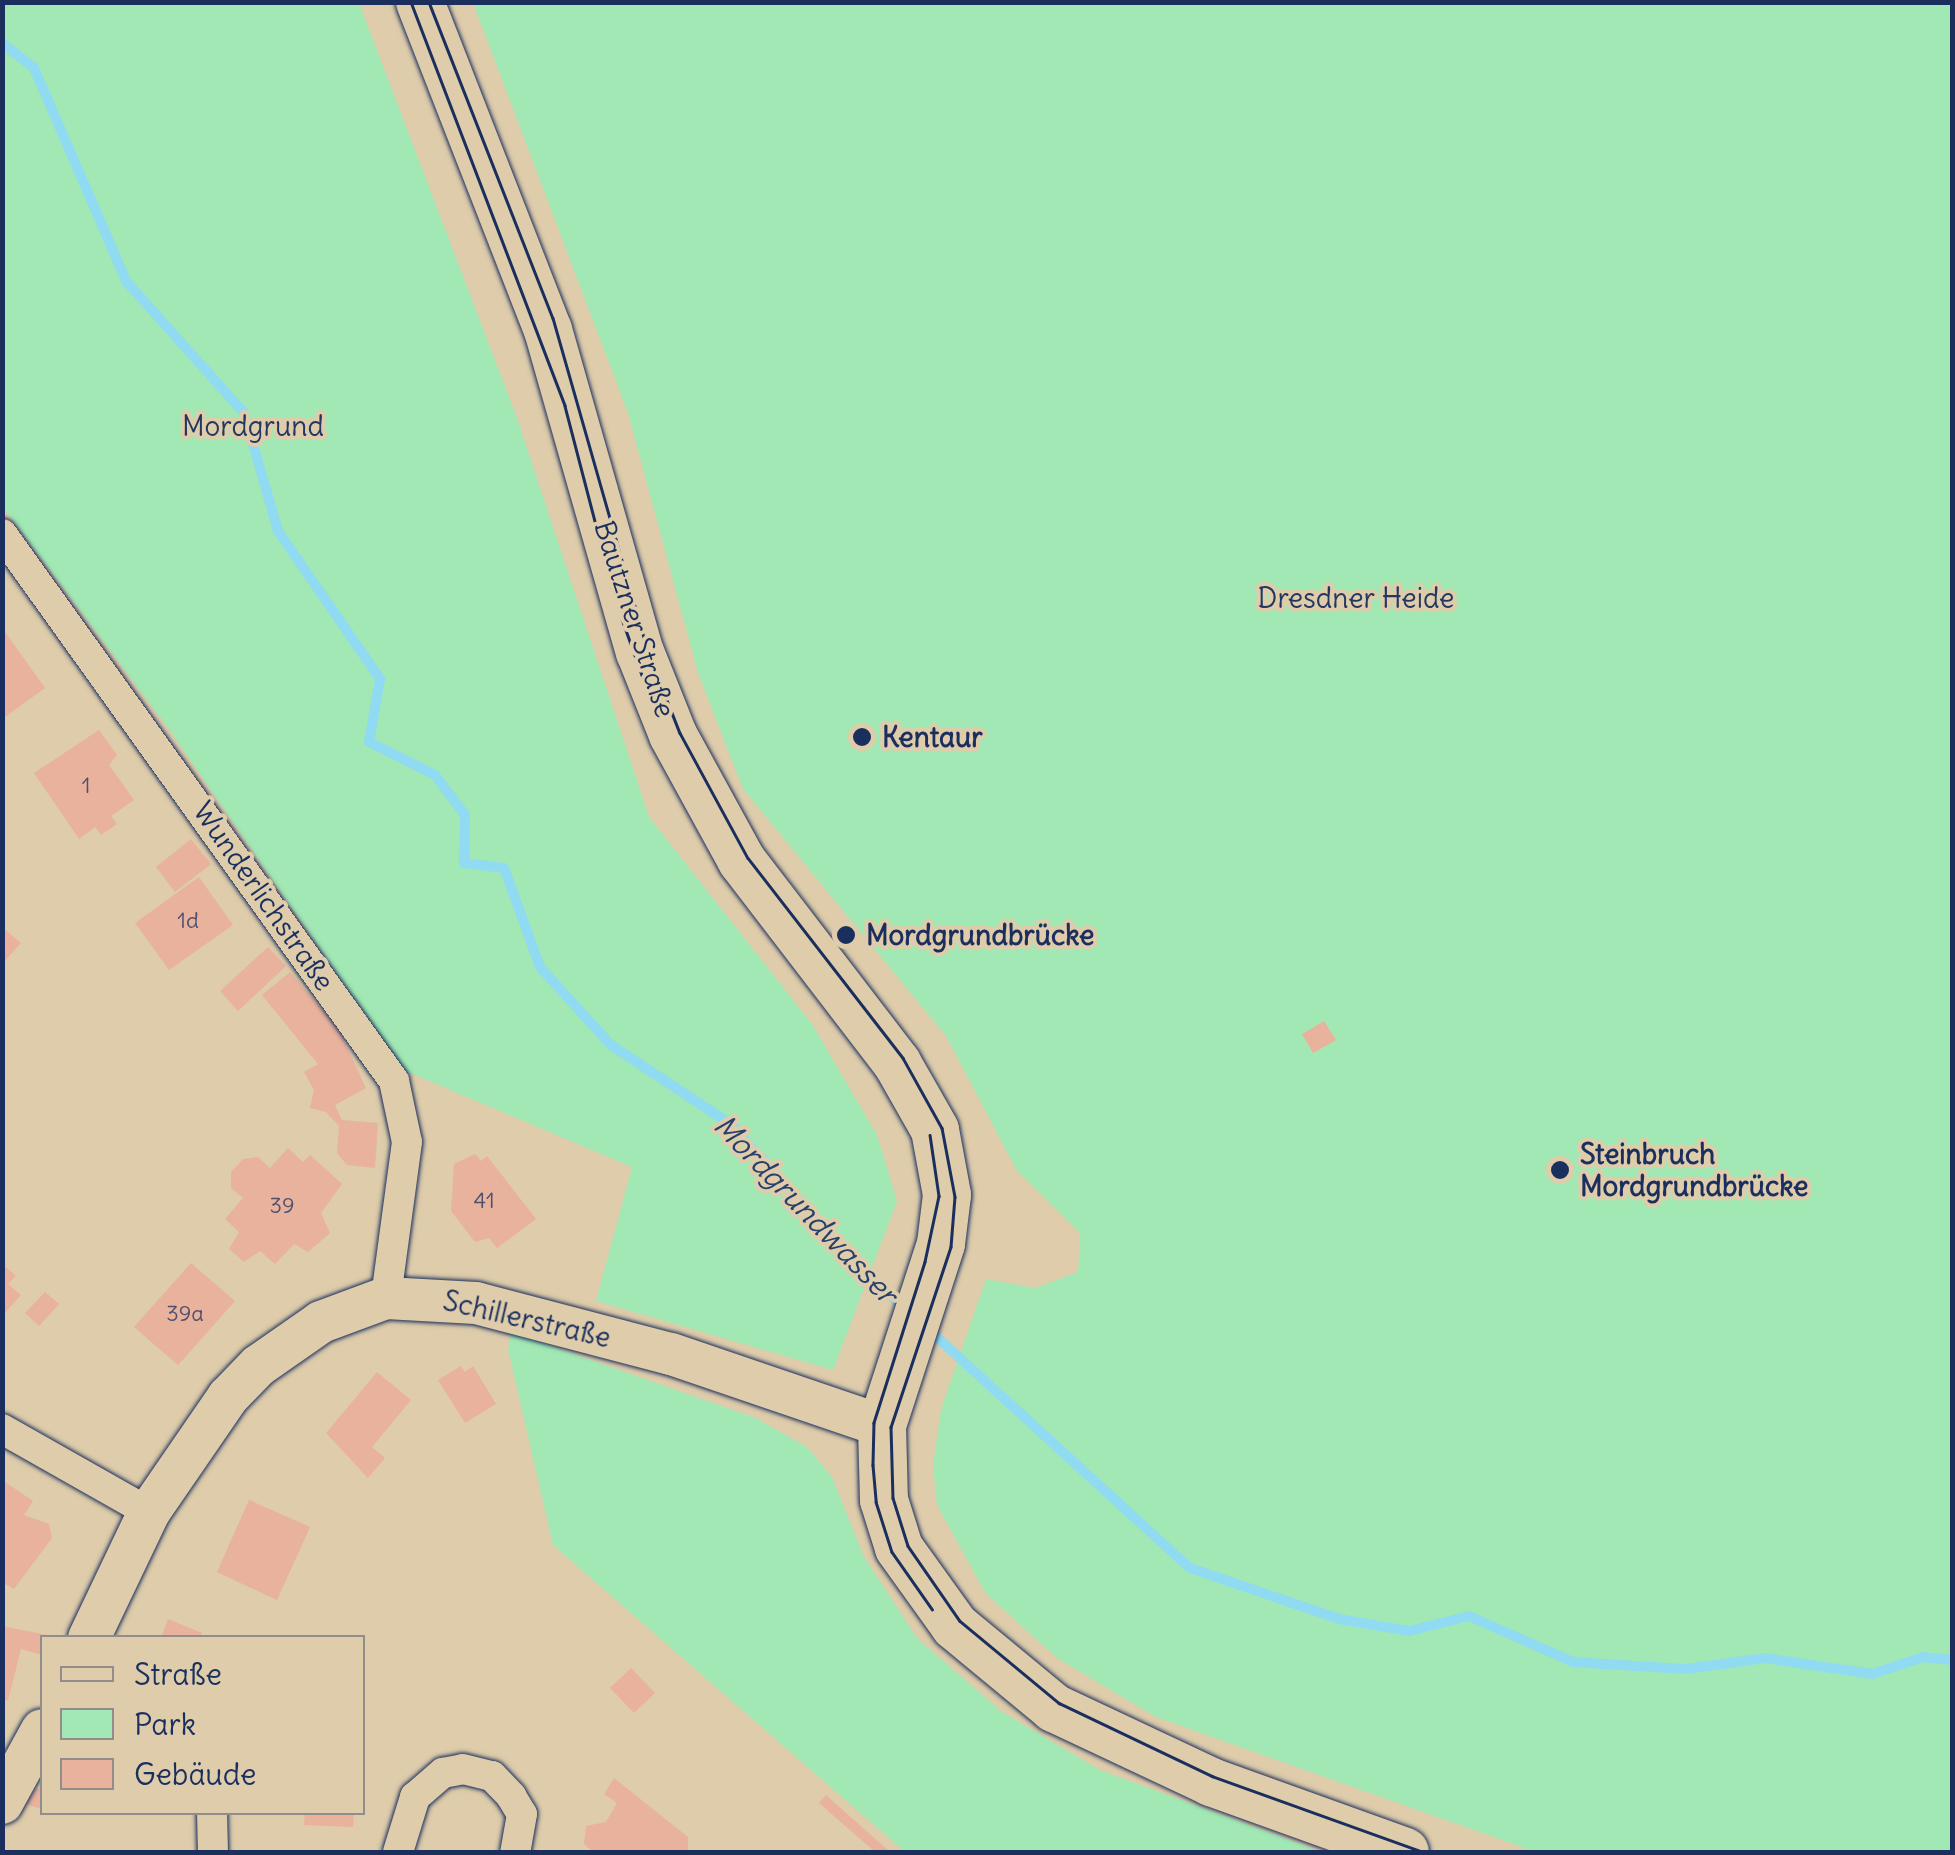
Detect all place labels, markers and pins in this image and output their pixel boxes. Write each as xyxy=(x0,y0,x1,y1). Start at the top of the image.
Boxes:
place label: Kentaur xyxy=(882,720,983,754)
marker: Kentaur xyxy=(851,726,873,748)
place label: Mordgrundbrücke xyxy=(866,918,1094,952)
marker: Mordgrundbrücke xyxy=(835,924,857,946)
place label: Steinbruch Mordgrundbrücke xyxy=(1580,1137,1808,1203)
marker: Steinbruch Mordgrundbrücke xyxy=(1549,1159,1571,1181)

